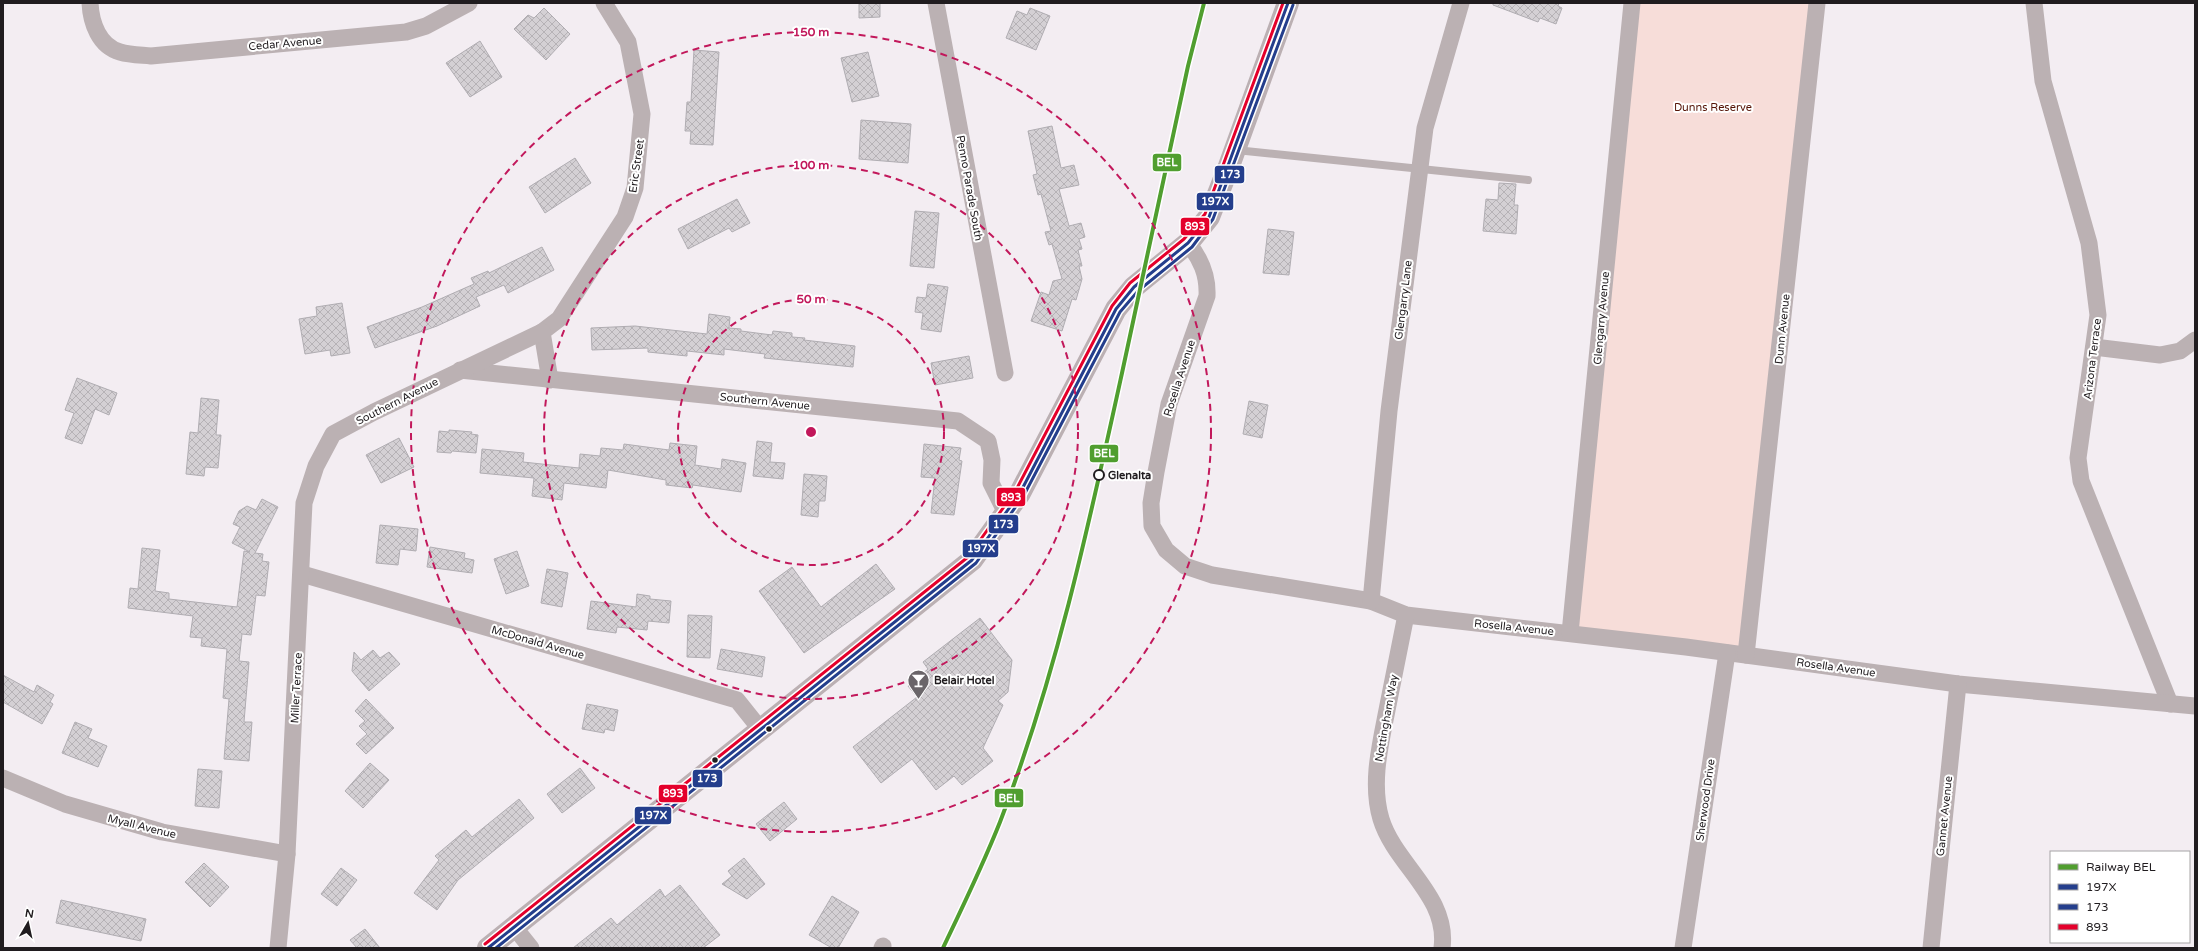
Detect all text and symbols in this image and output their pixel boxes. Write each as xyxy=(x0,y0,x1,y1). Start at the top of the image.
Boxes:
text: 150 m xyxy=(793,25,829,39)
street label: Cedar Avenue xyxy=(248,34,322,53)
park label: Dunns Reserve xyxy=(1674,101,1752,114)
street label: Penno Parade South xyxy=(954,134,985,242)
street label: Eric Street xyxy=(626,138,647,194)
line badge: BEL xyxy=(1152,153,1182,172)
text: BEL xyxy=(1157,156,1178,169)
text: 100 m xyxy=(793,158,829,172)
line badge: 173 xyxy=(1214,165,1245,184)
text: 173 xyxy=(1220,168,1240,181)
line badge: 197X xyxy=(1196,192,1234,211)
text: 197X xyxy=(1201,195,1230,208)
line badge: 893 xyxy=(1180,217,1210,236)
text: 893 xyxy=(1185,220,1205,233)
street label: Glengarry Lane xyxy=(1392,260,1415,340)
street label: Glengarry Avenue xyxy=(1591,271,1612,365)
text: 50 m xyxy=(796,292,826,306)
street label: Dunn Avenue xyxy=(1772,293,1793,365)
street label: Arizona Terrace xyxy=(2081,318,2104,400)
street label: Rosella Avenue xyxy=(1161,338,1198,418)
street label: Southern Avenue xyxy=(354,375,440,428)
street label: Southern Avenue xyxy=(719,390,811,413)
centre of rings xyxy=(804,425,818,439)
line badge: BEL xyxy=(1089,444,1119,463)
text: BEL xyxy=(1094,447,1115,460)
marker: Glenalta xyxy=(1093,469,1105,481)
place label: Glenalta xyxy=(1108,469,1151,482)
line badge: 893 xyxy=(996,487,1026,507)
text: 893 xyxy=(1001,491,1021,504)
line badge: 173 xyxy=(988,514,1019,534)
text: 173 xyxy=(993,518,1013,531)
line badge: 197X xyxy=(962,539,999,558)
text: 197X xyxy=(967,542,996,555)
street label: Rosella Avenue xyxy=(1474,617,1554,638)
street label: McDonald Avenue xyxy=(490,623,586,662)
street label: Miller Terrace xyxy=(288,652,305,724)
street label: Rosella Avenue xyxy=(1795,655,1876,679)
bar icon: Belair Hotel xyxy=(906,667,932,700)
street label: Nottingham Way xyxy=(1372,673,1401,763)
place label: Belair Hotel xyxy=(934,674,995,687)
unlabelled marker xyxy=(764,724,774,734)
unlabelled marker xyxy=(710,755,720,765)
street label: Sherwood Drive xyxy=(1693,758,1718,842)
line badge: 173 xyxy=(692,769,723,788)
text: 173 xyxy=(697,772,717,785)
street label: Gannet Avenue xyxy=(1934,775,1955,857)
line badge: 893 xyxy=(658,784,688,803)
text: 893 xyxy=(663,787,683,800)
line badge: BEL xyxy=(994,788,1024,808)
text: BEL xyxy=(999,792,1020,805)
line badge: 197X xyxy=(634,806,672,825)
text: 197X xyxy=(639,809,668,822)
street label: Myall Avenue xyxy=(106,812,178,841)
legend xyxy=(2050,851,2190,943)
text: Railway BEL xyxy=(2086,860,2156,874)
text: 197X xyxy=(2086,880,2117,894)
text: 173 xyxy=(2086,900,2109,914)
north arrow xyxy=(8,903,48,943)
text: N xyxy=(24,907,35,921)
text: 893 xyxy=(2086,920,2109,934)

